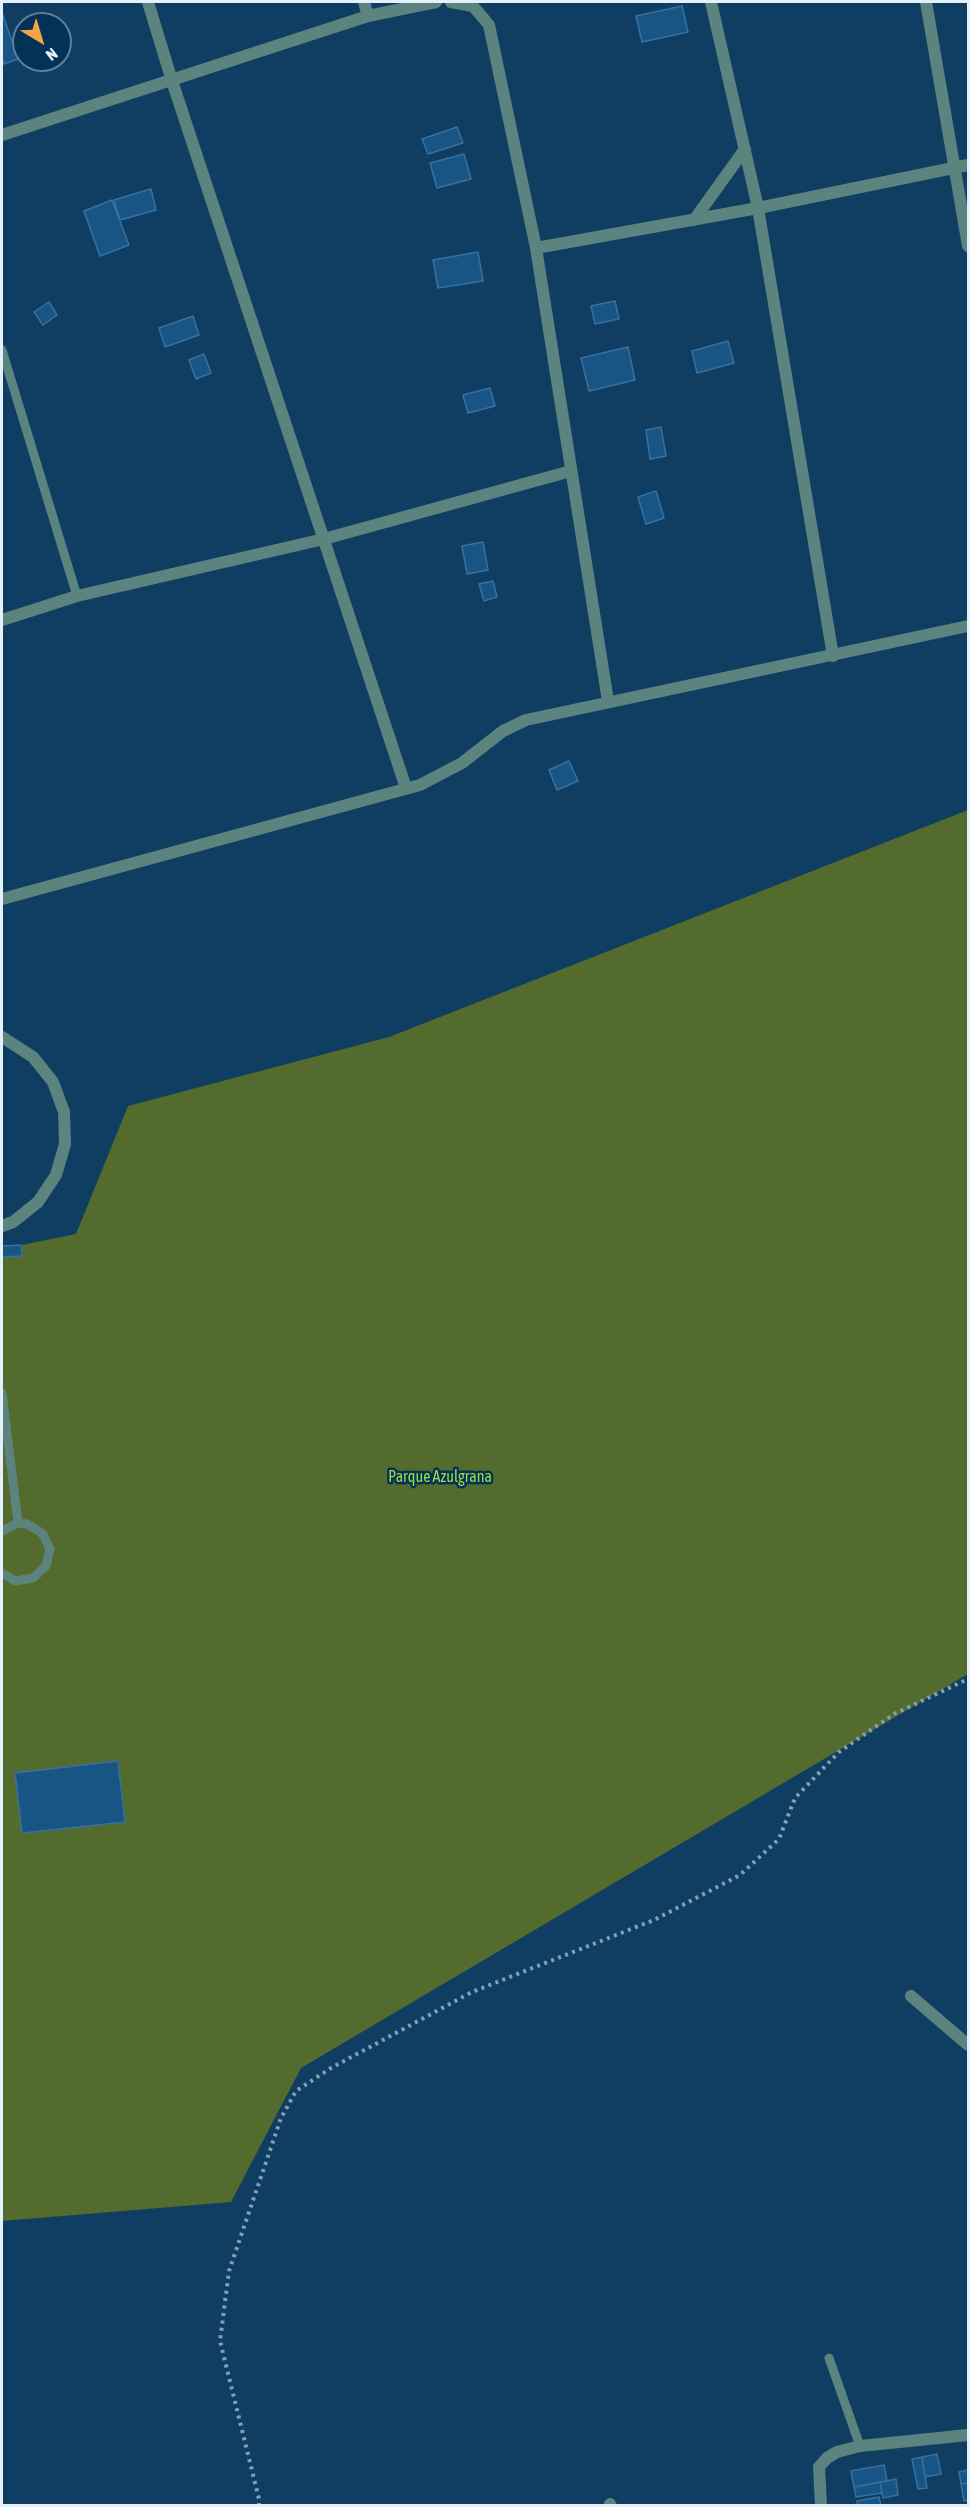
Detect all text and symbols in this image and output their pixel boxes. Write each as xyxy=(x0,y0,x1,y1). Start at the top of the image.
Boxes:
north arrow xyxy=(12,12,72,72)
text: N xyxy=(43,45,61,65)
park label: Parque Azulgrana xyxy=(388,1467,492,1487)

